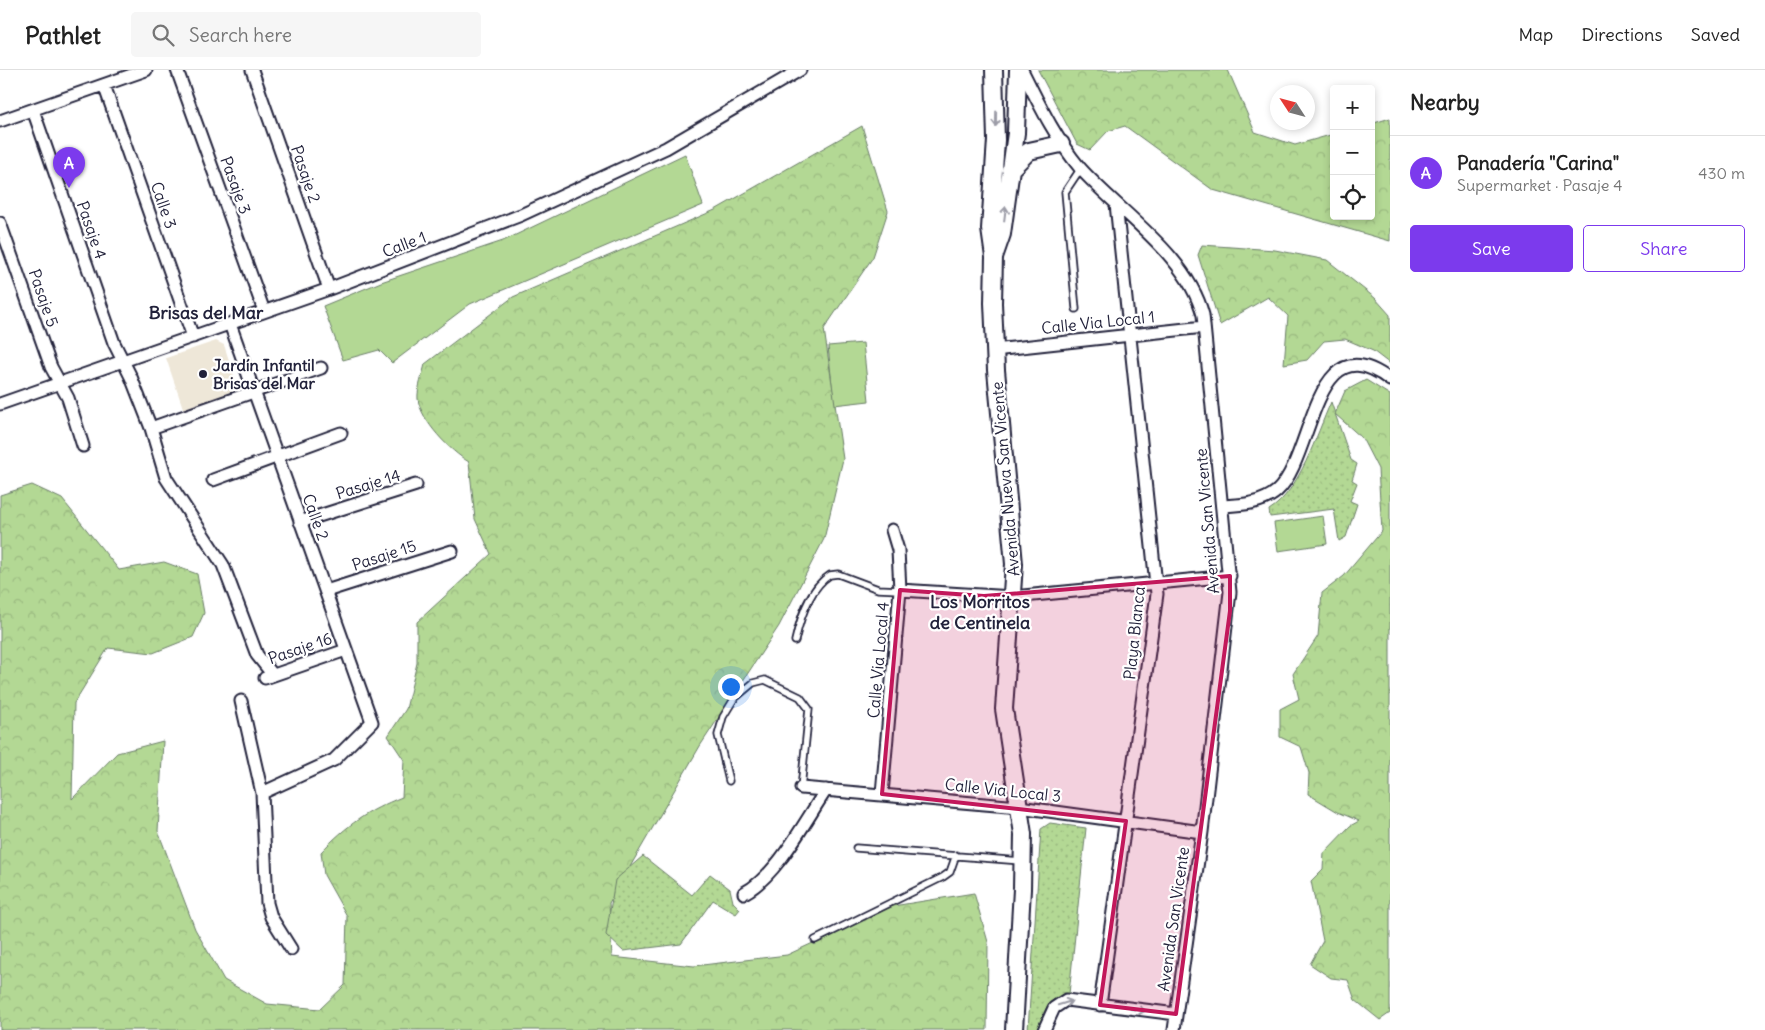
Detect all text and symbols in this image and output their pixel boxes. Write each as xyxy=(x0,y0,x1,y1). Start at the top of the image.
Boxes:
search box xyxy=(131,12,481,57)
text: Pathlet xyxy=(25,20,101,50)
icon: search xyxy=(149,21,177,49)
text: Search here xyxy=(189,23,292,47)
text: Map xyxy=(1518,23,1553,46)
text: Directions xyxy=(1581,23,1663,46)
text: Saved xyxy=(1691,23,1740,46)
north arrow xyxy=(1270,85,1315,130)
map controls xyxy=(1330,85,1375,220)
button: + xyxy=(1330,85,1375,130)
text: Nearby xyxy=(1410,89,1480,116)
one-way arrow xyxy=(991,110,1001,126)
button: − xyxy=(1330,130,1375,175)
street label: Pasaje 2 xyxy=(287,143,325,206)
pin: A xyxy=(53,147,85,188)
text: Panadería "Carina" xyxy=(1457,151,1619,175)
street label: Pasaje 3 xyxy=(216,153,256,217)
text: A xyxy=(1421,163,1431,183)
text: 430 m xyxy=(1698,163,1745,183)
button: locate xyxy=(1330,175,1375,220)
text: Supermarket · Pasaje 4 xyxy=(1457,175,1622,195)
street label: Calle 3 xyxy=(147,179,181,231)
street label: Pasaje 4 xyxy=(73,198,111,262)
one-way arrow xyxy=(1000,206,1010,222)
button: Save xyxy=(1410,225,1573,272)
button: Share xyxy=(1583,225,1745,272)
street label: Calle 1 xyxy=(379,227,429,261)
street label: Pasaje 5 xyxy=(25,266,63,330)
district label: Brisas del Mar xyxy=(149,301,264,324)
street label: Calle Via Local 1 xyxy=(1040,306,1156,338)
place label: Jardín Infantil Brisas del Mar xyxy=(213,355,315,393)
marker: Jardín Infantil Brisas del Mar xyxy=(197,368,209,380)
street label: Avenida Nueva San Vicente xyxy=(987,381,1023,577)
street label: Avenida San Vicente xyxy=(1191,447,1223,595)
street label: Pasaje 14 xyxy=(333,465,403,503)
street label: Calle 2 xyxy=(298,491,334,543)
street label: Pasaje 15 xyxy=(349,535,419,575)
street label: Playa Blanca xyxy=(1119,585,1149,681)
district label: Los Morritos de Centinela xyxy=(930,590,1030,634)
street label: Calle Via Local 4 xyxy=(863,601,893,719)
street label: Pasaje 16 xyxy=(265,628,335,668)
your location xyxy=(718,674,744,700)
street label: Calle Via Local 3 xyxy=(944,774,1062,806)
street label: Avenida San Vicente xyxy=(1153,845,1193,993)
one-way arrow xyxy=(1057,997,1073,1007)
one-way arrow xyxy=(1130,1005,1146,1015)

